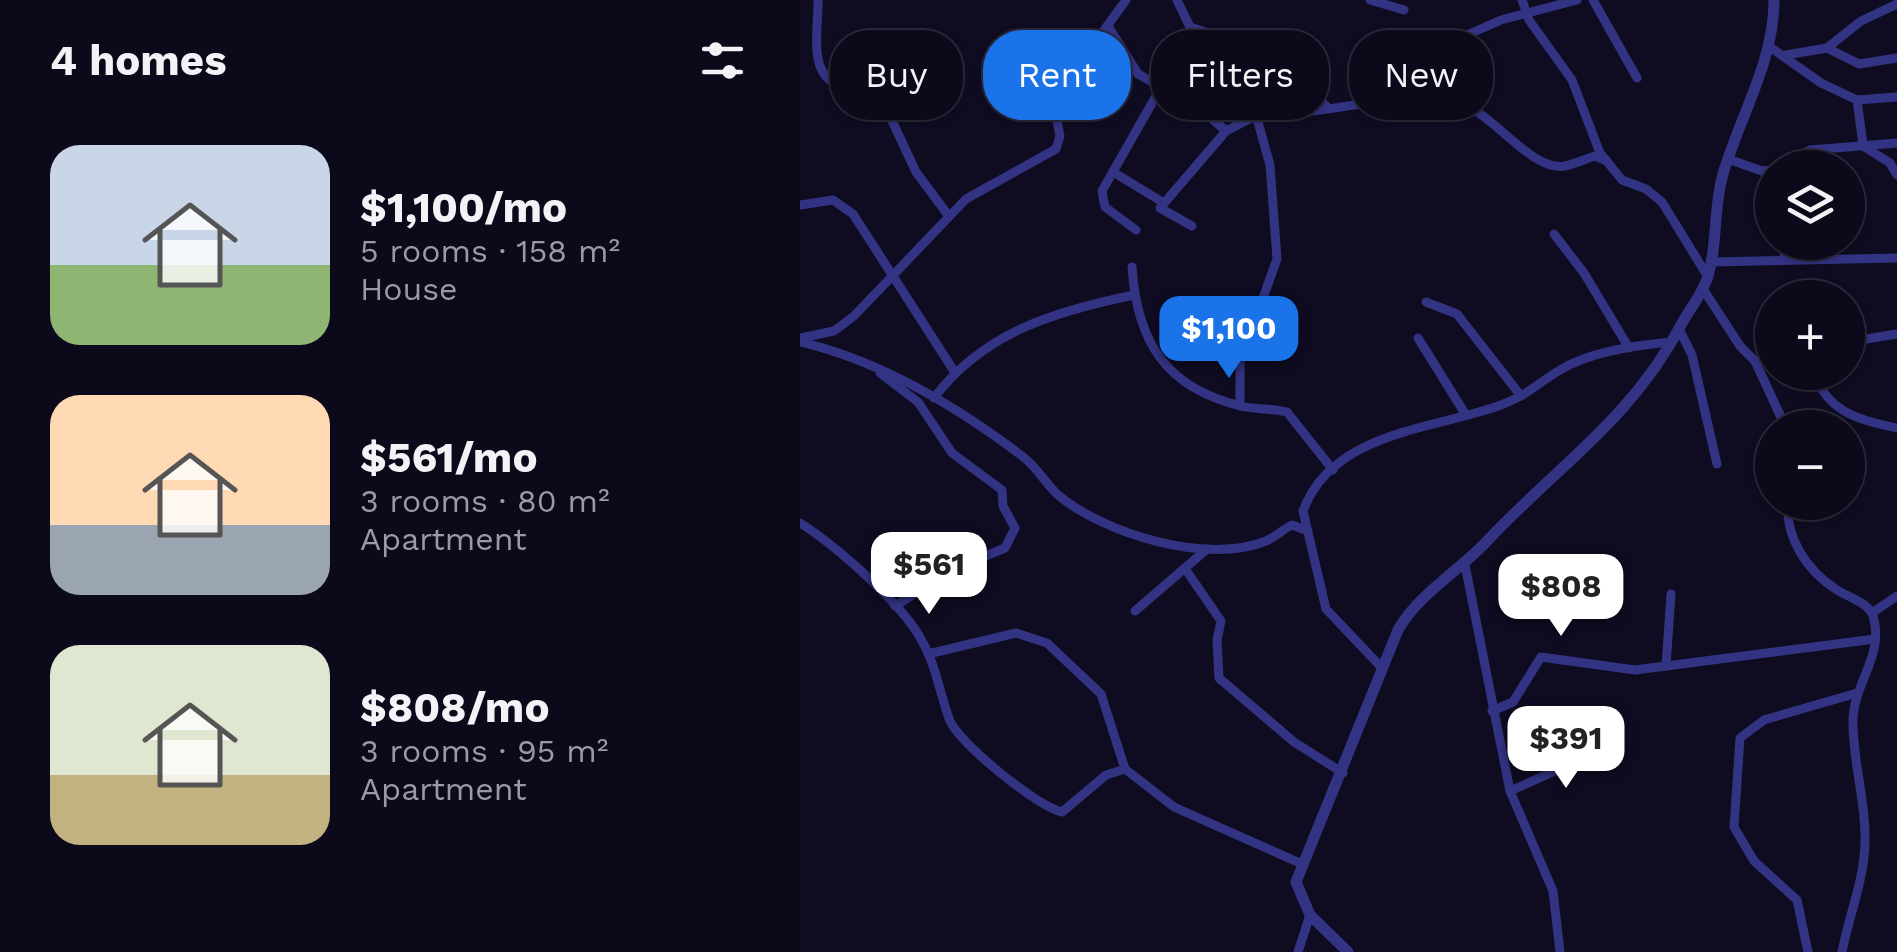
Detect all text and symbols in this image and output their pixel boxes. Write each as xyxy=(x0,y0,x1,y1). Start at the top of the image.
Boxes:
chip: Buy xyxy=(830,30,963,120)
chip: Rent xyxy=(983,30,1131,120)
chip: Filters xyxy=(1151,30,1329,120)
chip: New xyxy=(1349,30,1493,120)
icon: filters xyxy=(695,33,750,88)
text: 4 homes xyxy=(50,36,227,85)
map controls xyxy=(1755,150,1865,520)
button: layers xyxy=(1755,150,1865,260)
text: $1,100/mo xyxy=(360,183,567,232)
icon: home xyxy=(130,185,250,305)
text: 5 rooms · 158 m² xyxy=(360,232,620,270)
text: House xyxy=(360,270,458,308)
button: + xyxy=(1755,280,1865,390)
pin: $1,100 xyxy=(1148,296,1310,381)
text: $1,100 xyxy=(1181,309,1277,347)
button: − xyxy=(1755,410,1865,520)
text: $561/mo xyxy=(360,433,538,482)
icon: home xyxy=(130,435,250,555)
text: 3 rooms · 80 m² xyxy=(360,482,610,520)
text: Apartment xyxy=(360,520,527,558)
pin: $561 xyxy=(870,532,988,617)
text: $561 xyxy=(893,545,965,583)
pin: $808 xyxy=(1502,554,1620,639)
text: $808 xyxy=(1520,567,1602,605)
text: $808/mo xyxy=(360,683,550,732)
icon: home xyxy=(130,685,250,805)
pin: $391 xyxy=(1507,706,1625,791)
text: $391 xyxy=(1530,719,1603,757)
text: 3 rooms · 95 m² xyxy=(360,732,608,770)
text: Apartment xyxy=(360,770,527,808)

